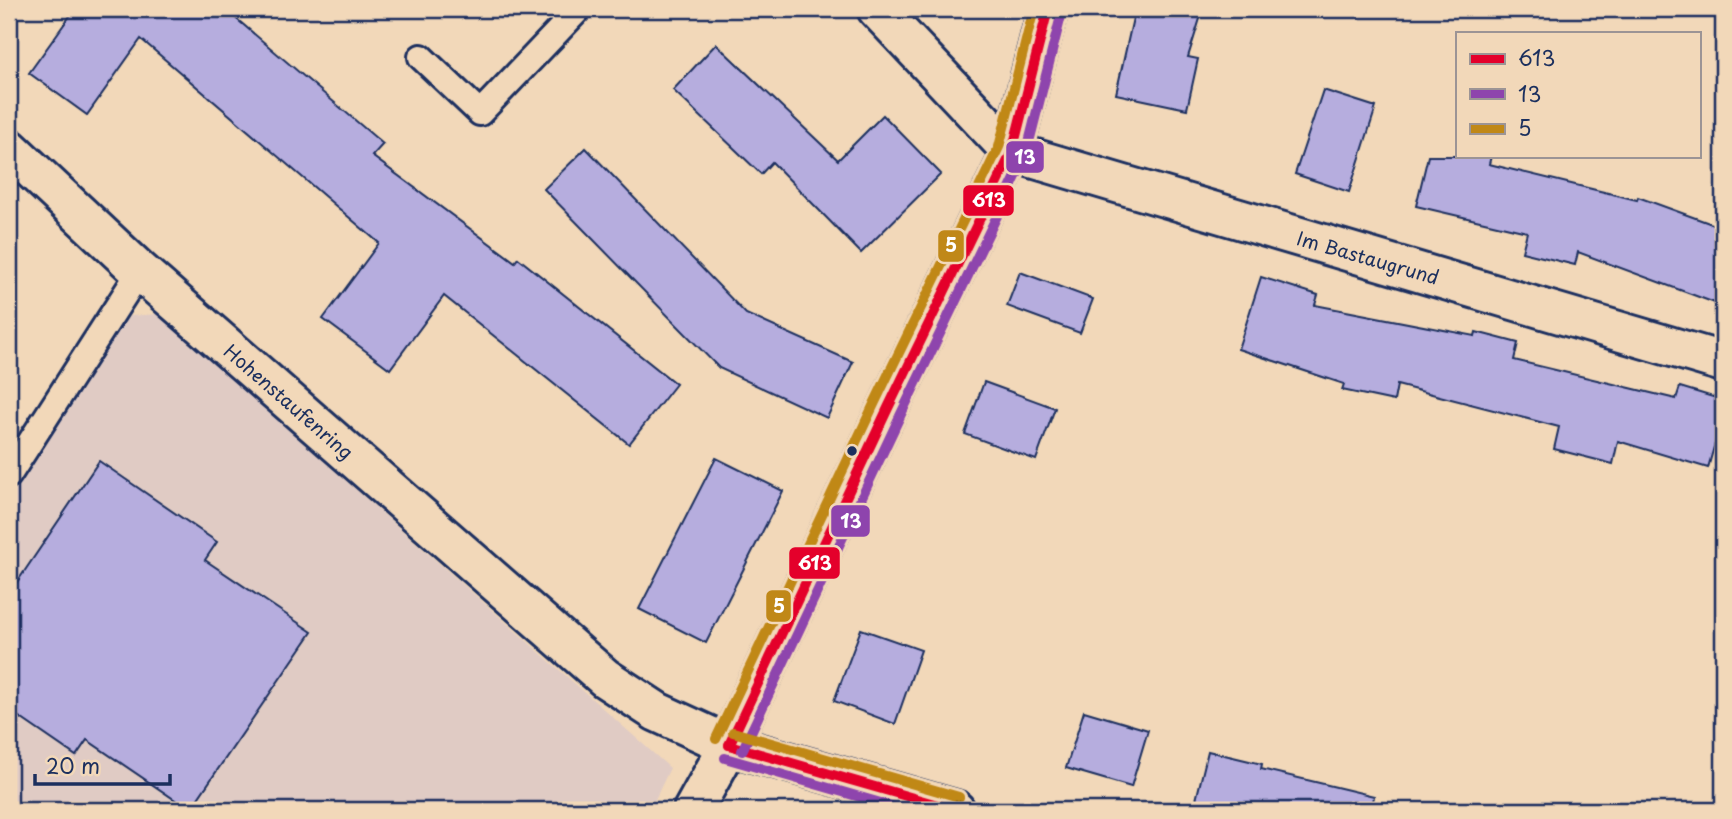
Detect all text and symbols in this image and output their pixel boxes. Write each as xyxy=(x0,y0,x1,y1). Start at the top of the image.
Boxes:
legend xyxy=(1456,32,1700,158)
text: 613 xyxy=(1518,41,1555,73)
text: 13 xyxy=(1518,77,1541,109)
text: 5 xyxy=(1518,111,1532,143)
line badge: 13 xyxy=(1005,140,1045,174)
text: 13 xyxy=(1014,142,1036,170)
line badge: 613 xyxy=(962,184,1015,217)
text: 613 xyxy=(972,185,1006,213)
street label: Im Bastaugrund xyxy=(1294,223,1442,291)
line badge: 5 xyxy=(937,229,965,263)
text: 5 xyxy=(945,230,957,258)
street label: Hohenstaufenring xyxy=(218,337,360,465)
unlabelled marker xyxy=(845,444,859,458)
line badge: 13 xyxy=(830,504,871,538)
text: 13 xyxy=(840,506,862,534)
line badge: 613 xyxy=(788,546,841,580)
text: 613 xyxy=(798,548,832,576)
line badge: 5 xyxy=(765,589,792,623)
text: 5 xyxy=(773,591,785,619)
scale bar xyxy=(35,742,170,786)
text: 20 m xyxy=(46,749,100,781)

